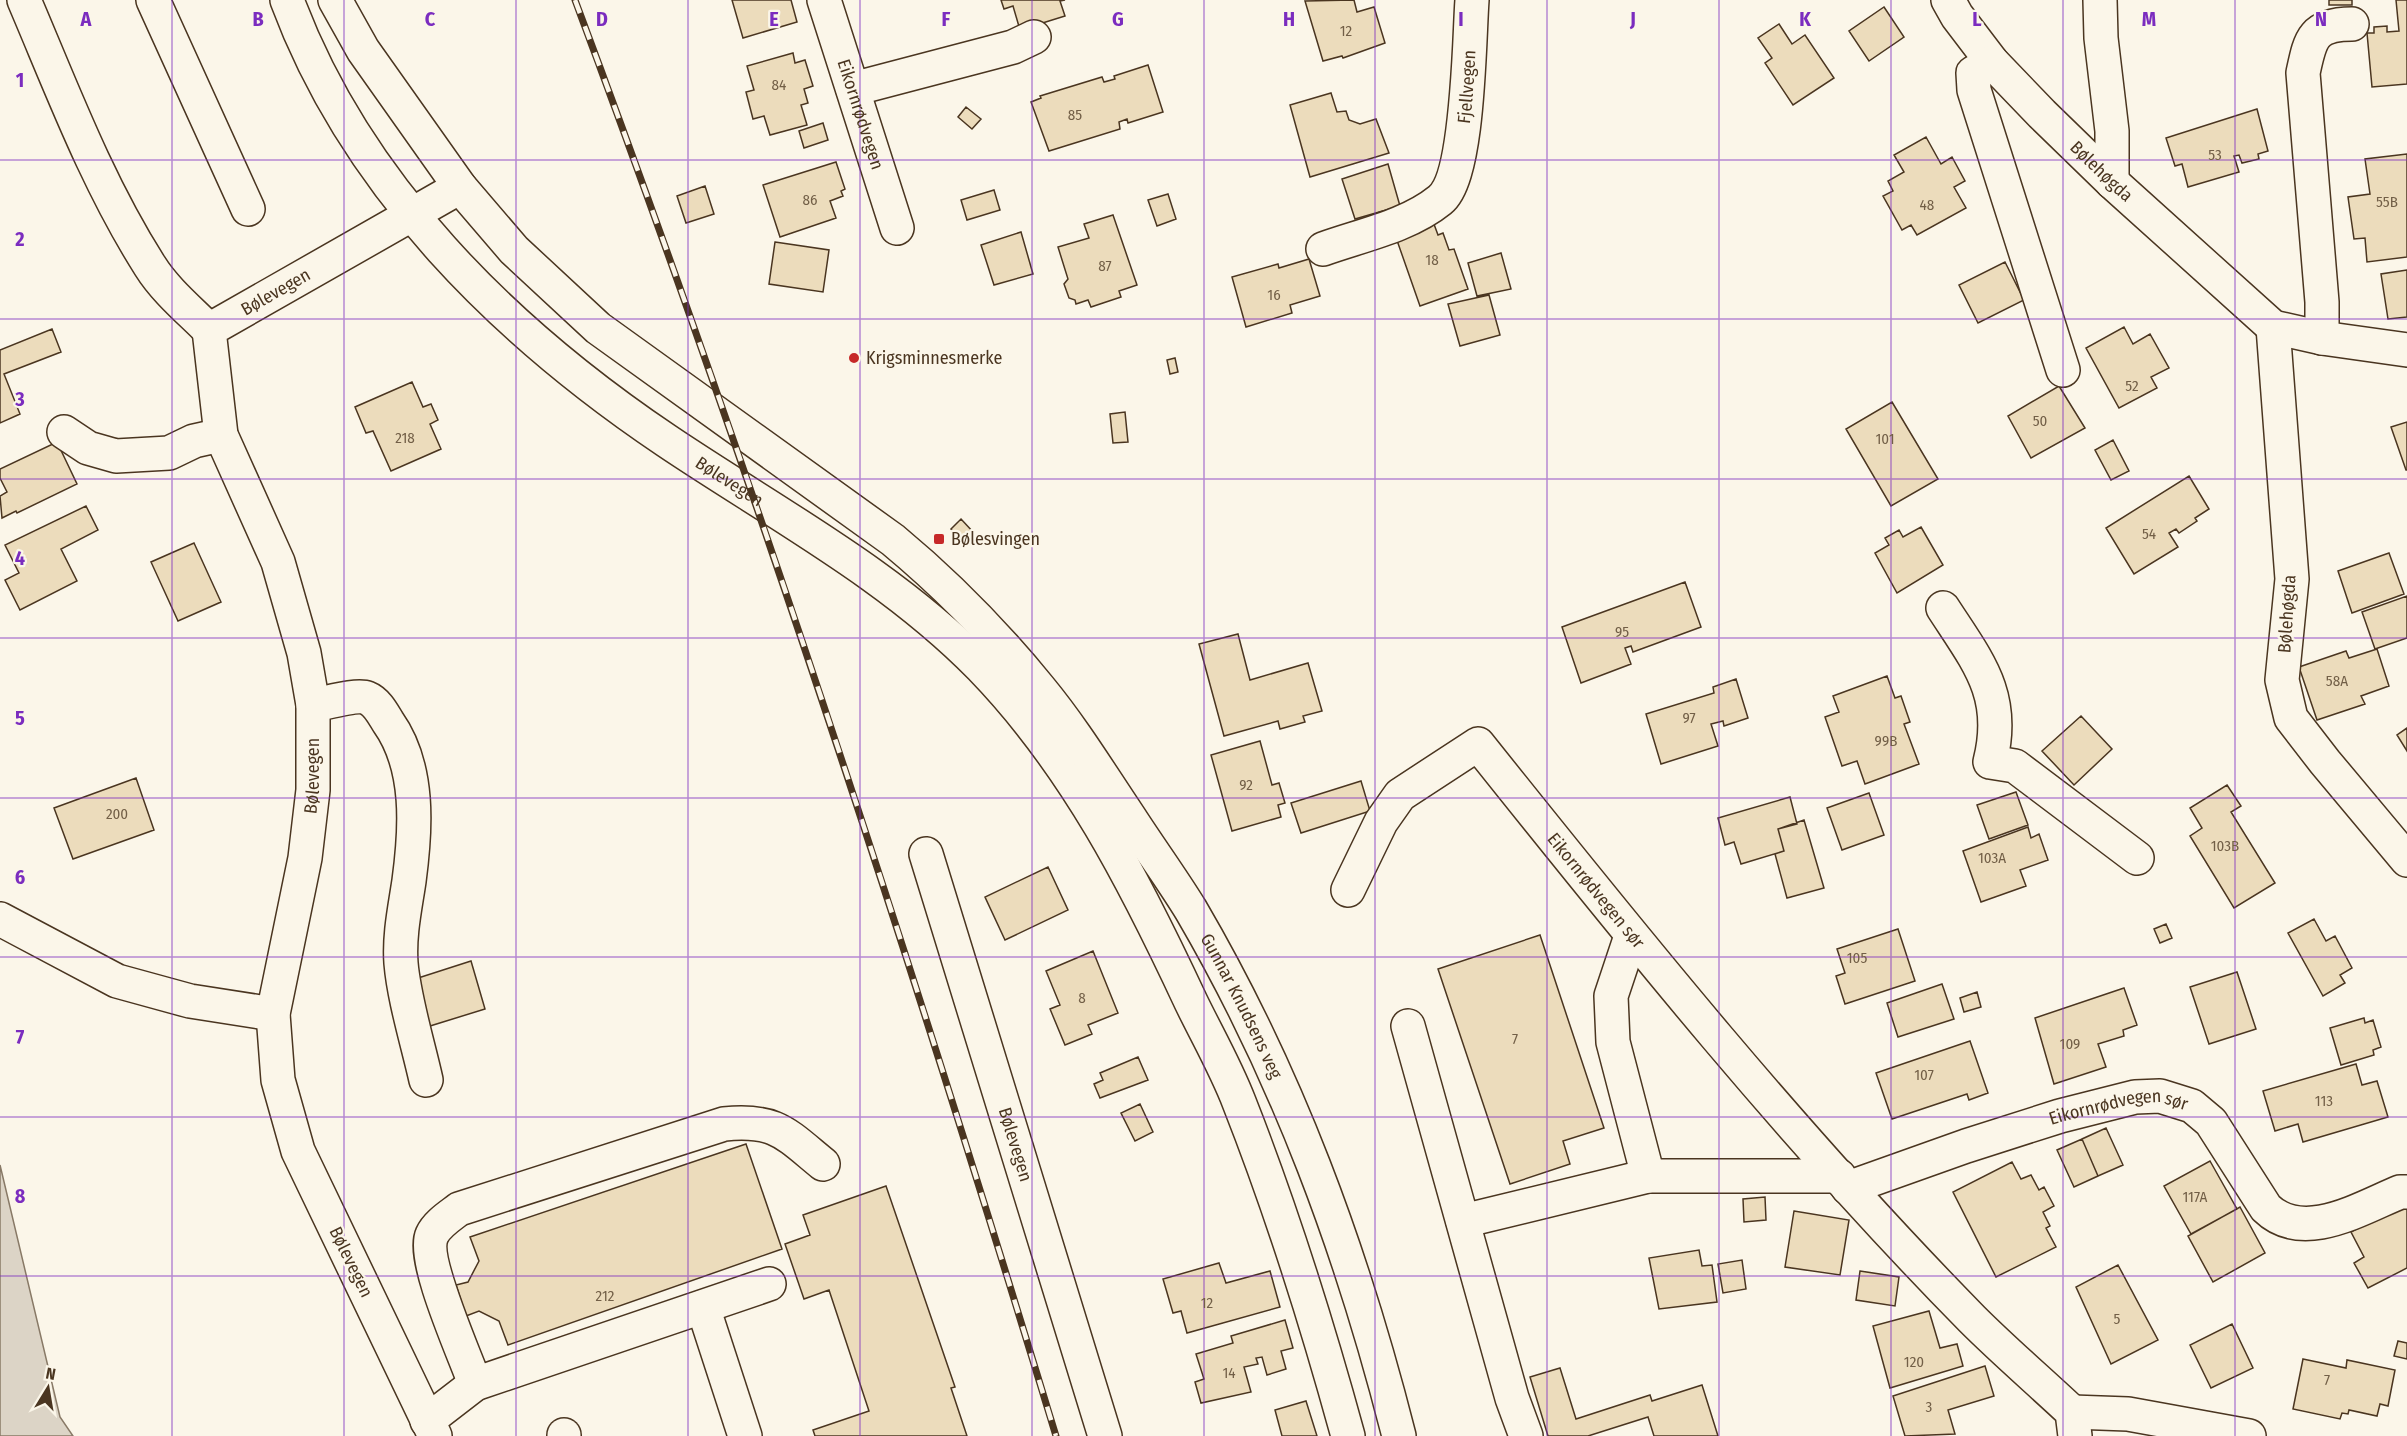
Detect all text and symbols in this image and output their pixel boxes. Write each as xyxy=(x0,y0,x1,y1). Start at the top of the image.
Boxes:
text: A xyxy=(80,7,93,31)
text: B xyxy=(252,7,264,31)
text: C xyxy=(425,7,436,31)
text: D xyxy=(596,7,608,31)
text: E xyxy=(769,7,779,31)
text: F xyxy=(942,7,951,31)
text: G xyxy=(1112,7,1124,31)
text: H xyxy=(1283,7,1295,31)
text: I xyxy=(1458,7,1464,31)
text: J xyxy=(1629,7,1636,31)
text: K xyxy=(1799,7,1811,31)
text: L xyxy=(1972,7,1982,31)
text: M xyxy=(2142,7,2156,31)
text: N xyxy=(2315,7,2327,31)
house number: 12 xyxy=(1340,22,1353,40)
street label: Fjellvegen xyxy=(1453,49,1481,125)
street label: Eikornrødvegen xyxy=(833,56,889,172)
text: 1 xyxy=(16,68,24,92)
house number: 84 xyxy=(772,76,786,94)
house number: 85 xyxy=(1068,106,1082,124)
street label: Bølehøgda xyxy=(2065,136,2138,207)
house number: 53 xyxy=(2208,146,2222,164)
house number: 86 xyxy=(803,191,817,209)
house number: 55B xyxy=(2376,193,2398,211)
house number: 48 xyxy=(1920,196,1934,214)
text: 2 xyxy=(14,227,25,251)
house number: 18 xyxy=(1425,251,1439,269)
house number: 87 xyxy=(1098,257,1112,275)
street label: Bølevegen xyxy=(237,264,314,320)
house number: 16 xyxy=(1267,286,1281,304)
place label: Krigsminnesmerke xyxy=(866,347,1003,369)
marker: Krigsminnesmerke xyxy=(847,351,861,365)
house number: 52 xyxy=(2125,377,2139,395)
text: 3 xyxy=(14,387,25,411)
house number: 50 xyxy=(2033,412,2047,430)
house number: 218 xyxy=(395,429,415,447)
house number: 101 xyxy=(1875,430,1895,448)
street label: Bølevegen xyxy=(691,452,767,511)
house number: 54 xyxy=(2142,525,2156,543)
place label: Bølesvingen xyxy=(951,528,1040,550)
marker: Bølesvingen xyxy=(932,532,946,546)
text: 4 xyxy=(15,546,25,570)
street label: Bølehøgda xyxy=(2273,574,2301,654)
house number: 95 xyxy=(1615,623,1629,641)
house number: 58A xyxy=(2326,672,2348,690)
text: 5 xyxy=(15,706,25,730)
house number: 97 xyxy=(1682,709,1696,727)
house number: 99B xyxy=(1875,732,1897,750)
street label: Bølevegen xyxy=(299,738,324,815)
house number: 92 xyxy=(1239,776,1253,794)
house number: 200 xyxy=(106,805,128,823)
street label: Eikornrødvegen sør xyxy=(1543,828,1650,953)
house number: 103B xyxy=(2211,837,2239,855)
house number: 103A xyxy=(1978,849,2006,867)
text: 6 xyxy=(15,865,25,889)
street label: Gunnar Knudsens veg xyxy=(1196,930,1287,1083)
house number: 105 xyxy=(1847,949,1867,967)
house number: 8 xyxy=(1078,989,1086,1007)
text: 7 xyxy=(16,1025,25,1049)
house number: 7 xyxy=(1512,1030,1518,1048)
house number: 109 xyxy=(2060,1035,2080,1053)
house number: 107 xyxy=(1914,1066,1934,1084)
street label: Eikornrødvegen sør xyxy=(2046,1085,2192,1130)
house number: 113 xyxy=(2315,1092,2333,1110)
street label: Bølevegen xyxy=(994,1105,1037,1184)
text: 8 xyxy=(15,1184,26,1208)
house number: 117A xyxy=(2182,1188,2208,1206)
street label: Bølevegen xyxy=(324,1223,378,1301)
house number: 212 xyxy=(596,1287,615,1305)
house number: 12 xyxy=(1201,1294,1214,1312)
house number: 5 xyxy=(2114,1310,2121,1328)
house number: 120 xyxy=(1904,1353,1924,1371)
north arrow xyxy=(18,1358,78,1418)
text: N xyxy=(44,1364,57,1384)
house number: 14 xyxy=(1222,1364,1236,1382)
house number: 7 xyxy=(2324,1371,2330,1389)
house number: 3 xyxy=(1926,1398,1933,1416)

